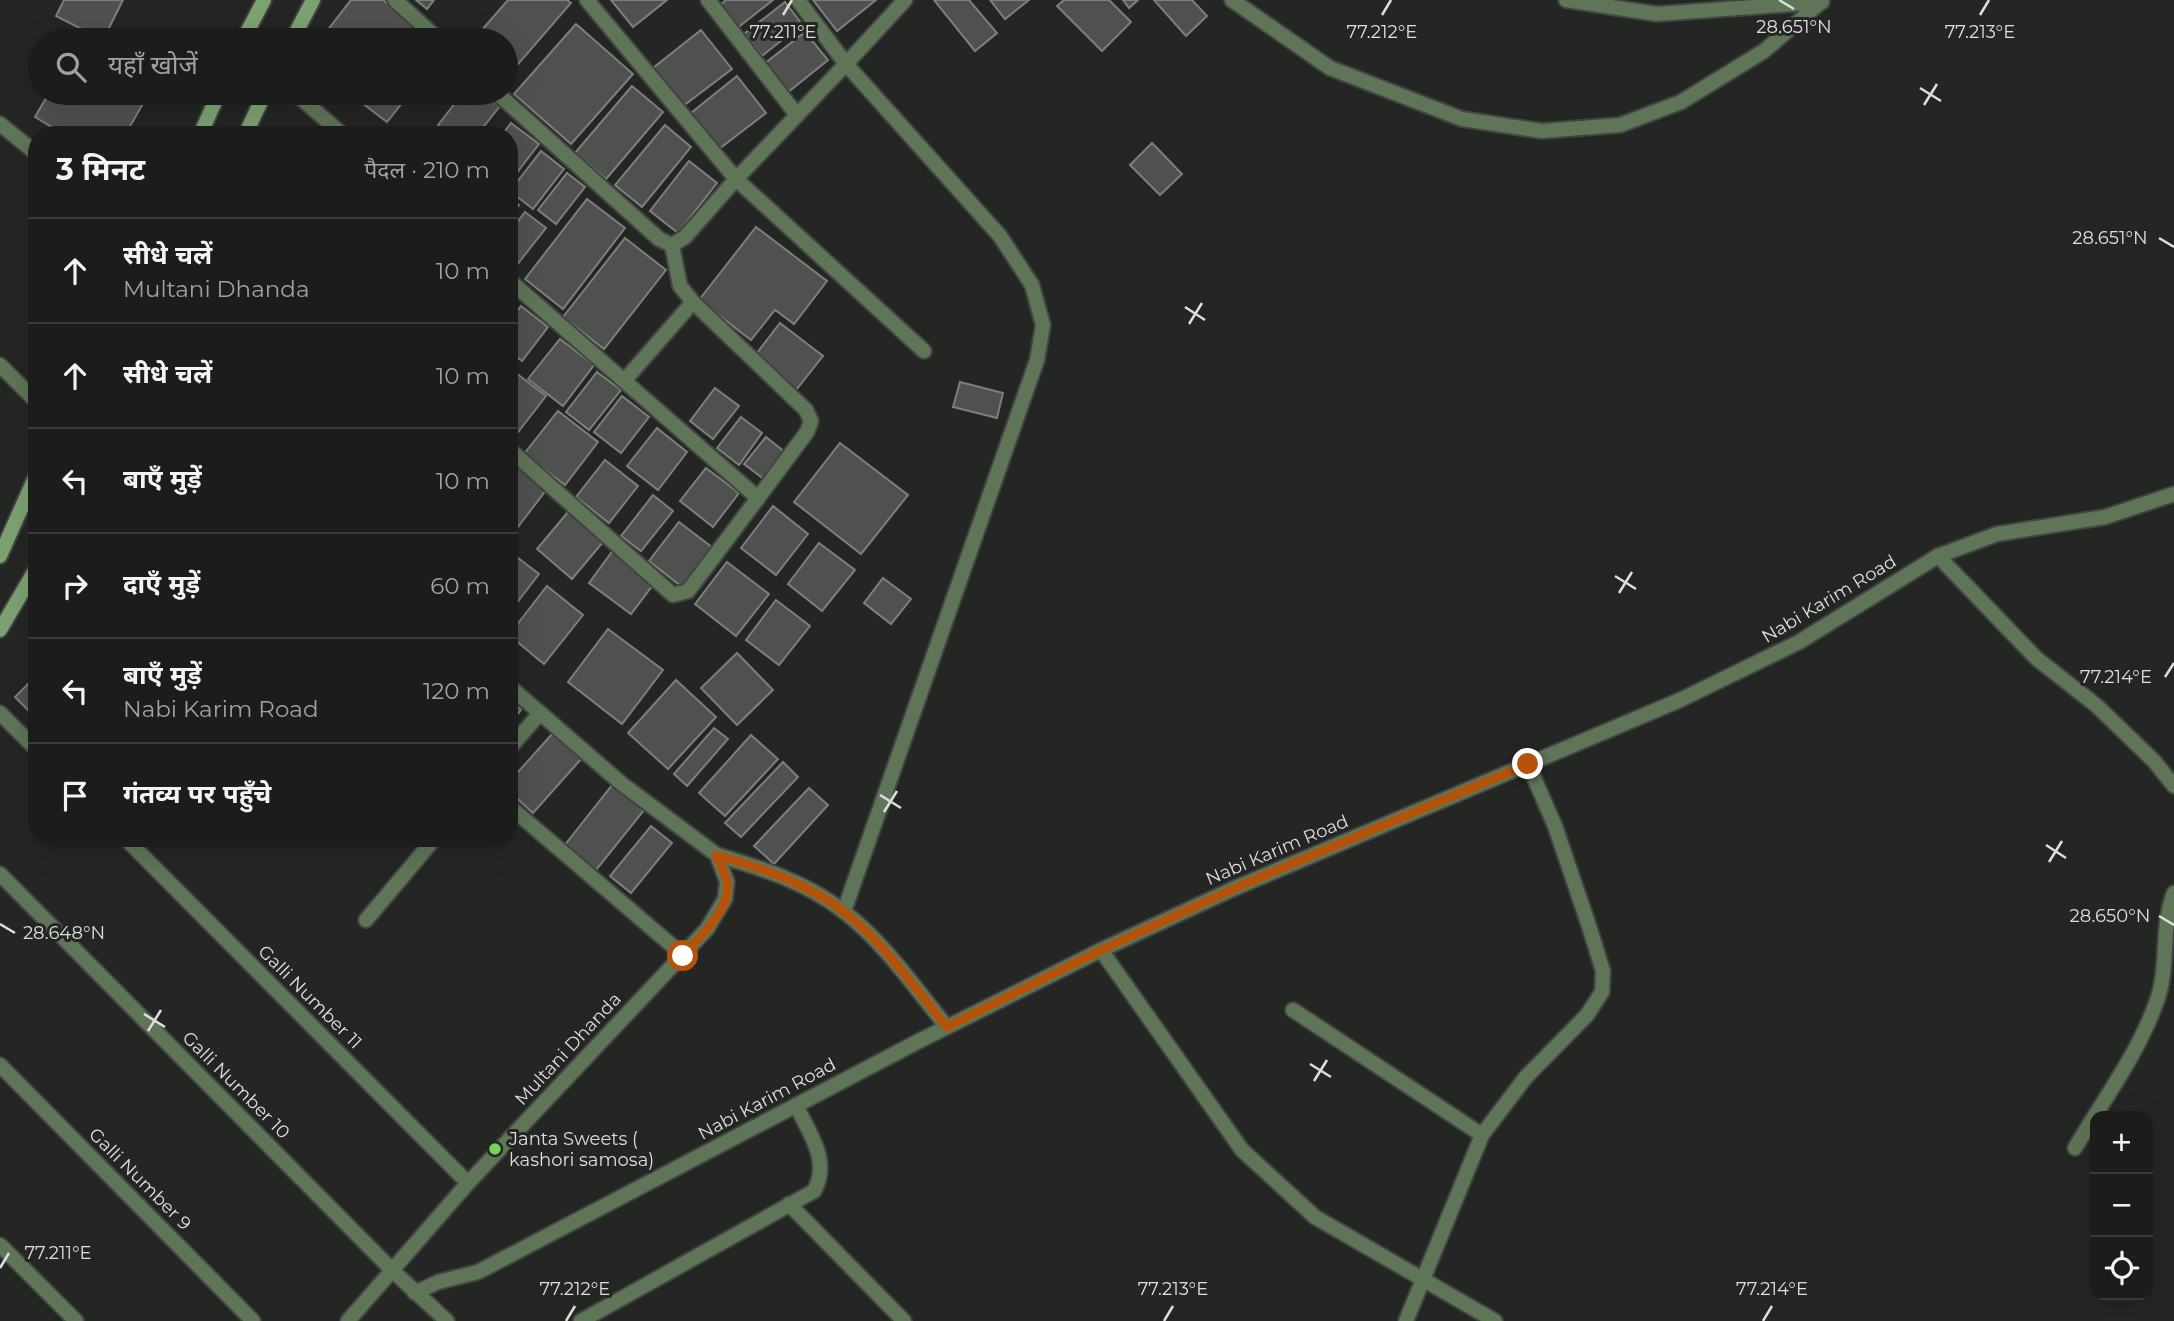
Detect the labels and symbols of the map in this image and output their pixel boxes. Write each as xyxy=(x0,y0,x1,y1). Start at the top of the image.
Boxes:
text: 28.651°N xyxy=(1756,16,1832,38)
text: 77.211°E xyxy=(749,21,817,43)
text: 77.212°E xyxy=(1347,21,1417,43)
text: 77.213°E xyxy=(1945,21,2015,43)
text: 28.651°N xyxy=(2072,227,2148,249)
street label: Nabi Karim Road xyxy=(1758,550,1900,648)
text: 77.214°E xyxy=(2080,666,2152,688)
route end xyxy=(1512,748,1543,779)
street label: Nabi Karim Road xyxy=(1202,810,1352,890)
text: 28.650°N xyxy=(2070,905,2150,927)
text: 28.648°N xyxy=(23,922,105,944)
route start xyxy=(667,940,698,971)
street label: Galli Number 11 xyxy=(254,941,366,1053)
street label: Multani Dhanda xyxy=(510,988,626,1110)
street label: Galli Number 10 xyxy=(178,1027,294,1143)
street label: Nabi Karim Road xyxy=(694,1053,840,1145)
street label: Galli Number 9 xyxy=(84,1123,196,1235)
place label: Janta Sweets ( kashori samosa) xyxy=(508,1128,654,1171)
marker: Janta Sweets ( kashori samosa) xyxy=(487,1141,503,1157)
text: 77.211°E xyxy=(24,1242,92,1264)
text: 77.212°E xyxy=(540,1278,610,1300)
text: 77.213°E xyxy=(1138,1278,1208,1300)
text: 77.214°E xyxy=(1736,1278,1808,1300)

